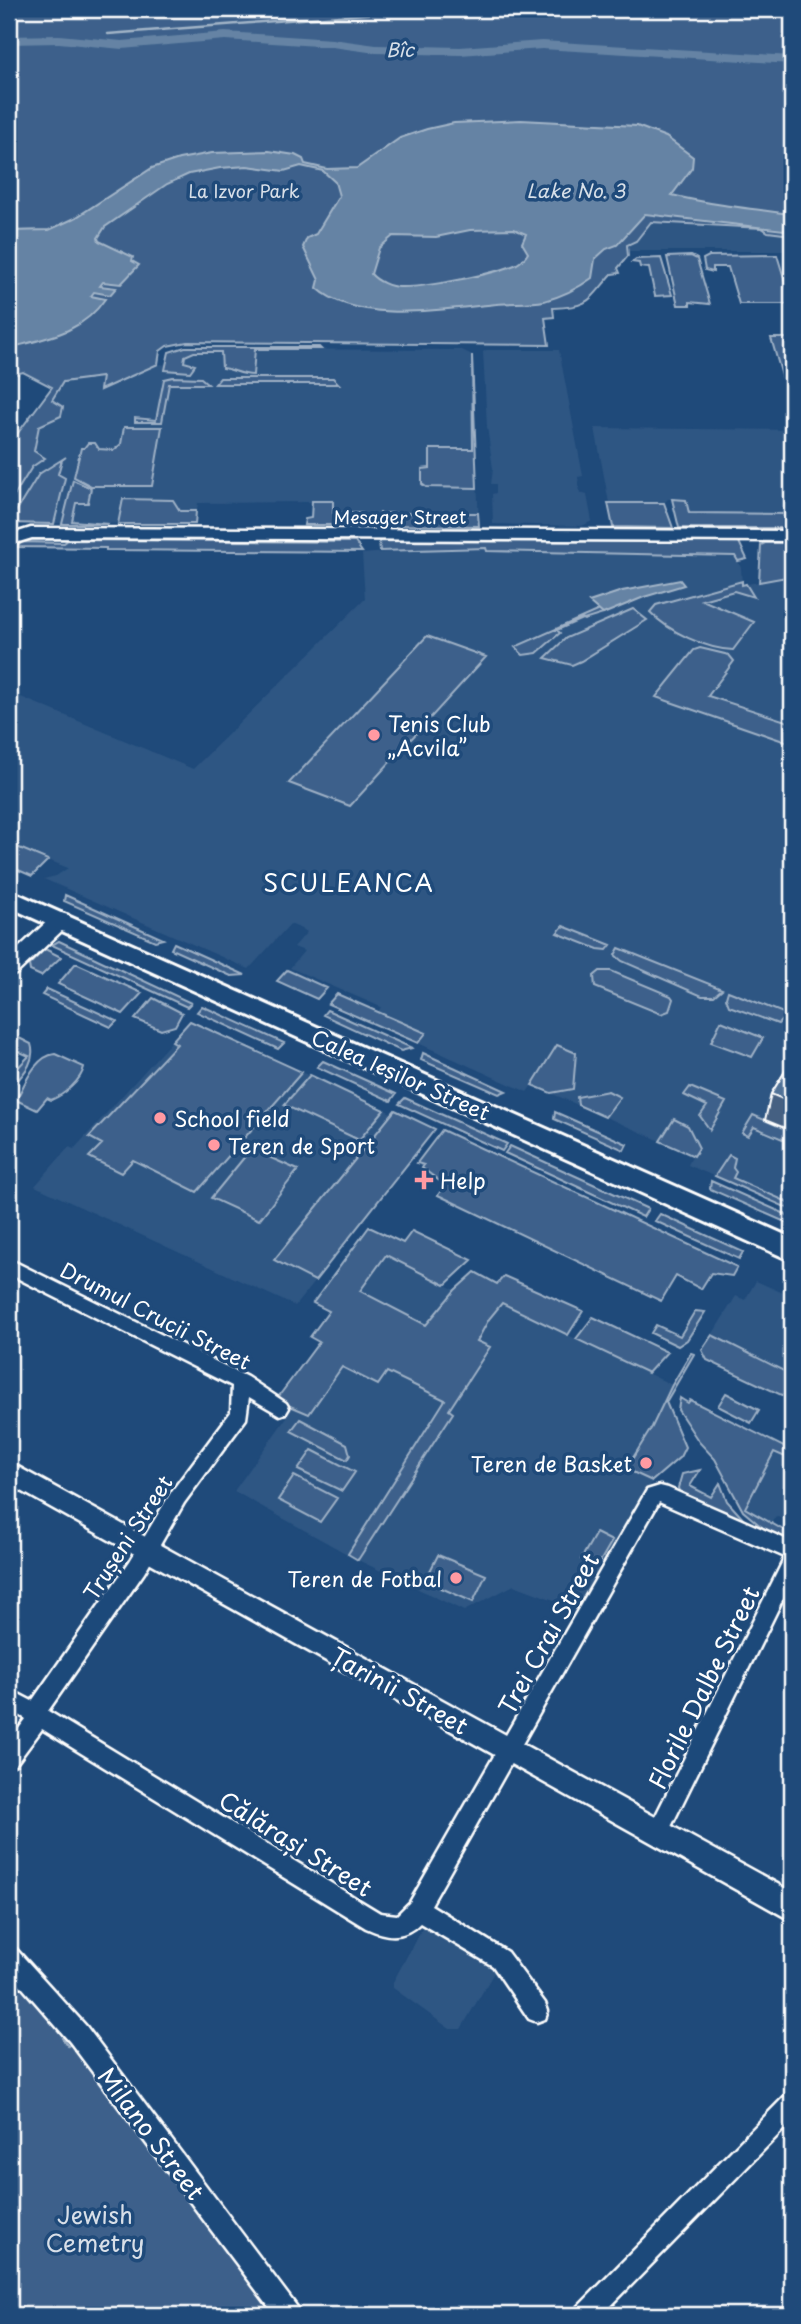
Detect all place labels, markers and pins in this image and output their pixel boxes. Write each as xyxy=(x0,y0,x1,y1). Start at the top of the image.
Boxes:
place label: Tenis Club „Acvila” xyxy=(388,707,491,763)
marker: Tenis Club „Acvila” xyxy=(366,727,382,743)
place label: School field xyxy=(174,1102,290,1134)
marker: School field xyxy=(152,1110,168,1126)
place label: Teren de Sport xyxy=(228,1129,375,1161)
marker: Teren de Sport xyxy=(206,1137,222,1153)
place label: Help xyxy=(440,1164,486,1196)
marker: Help xyxy=(414,1170,434,1190)
place label: Teren de Basket xyxy=(471,1447,632,1479)
marker: Teren de Basket xyxy=(638,1455,654,1471)
place label: Teren de Fotbal xyxy=(288,1562,442,1594)
marker: Teren de Fotbal xyxy=(448,1570,464,1586)

